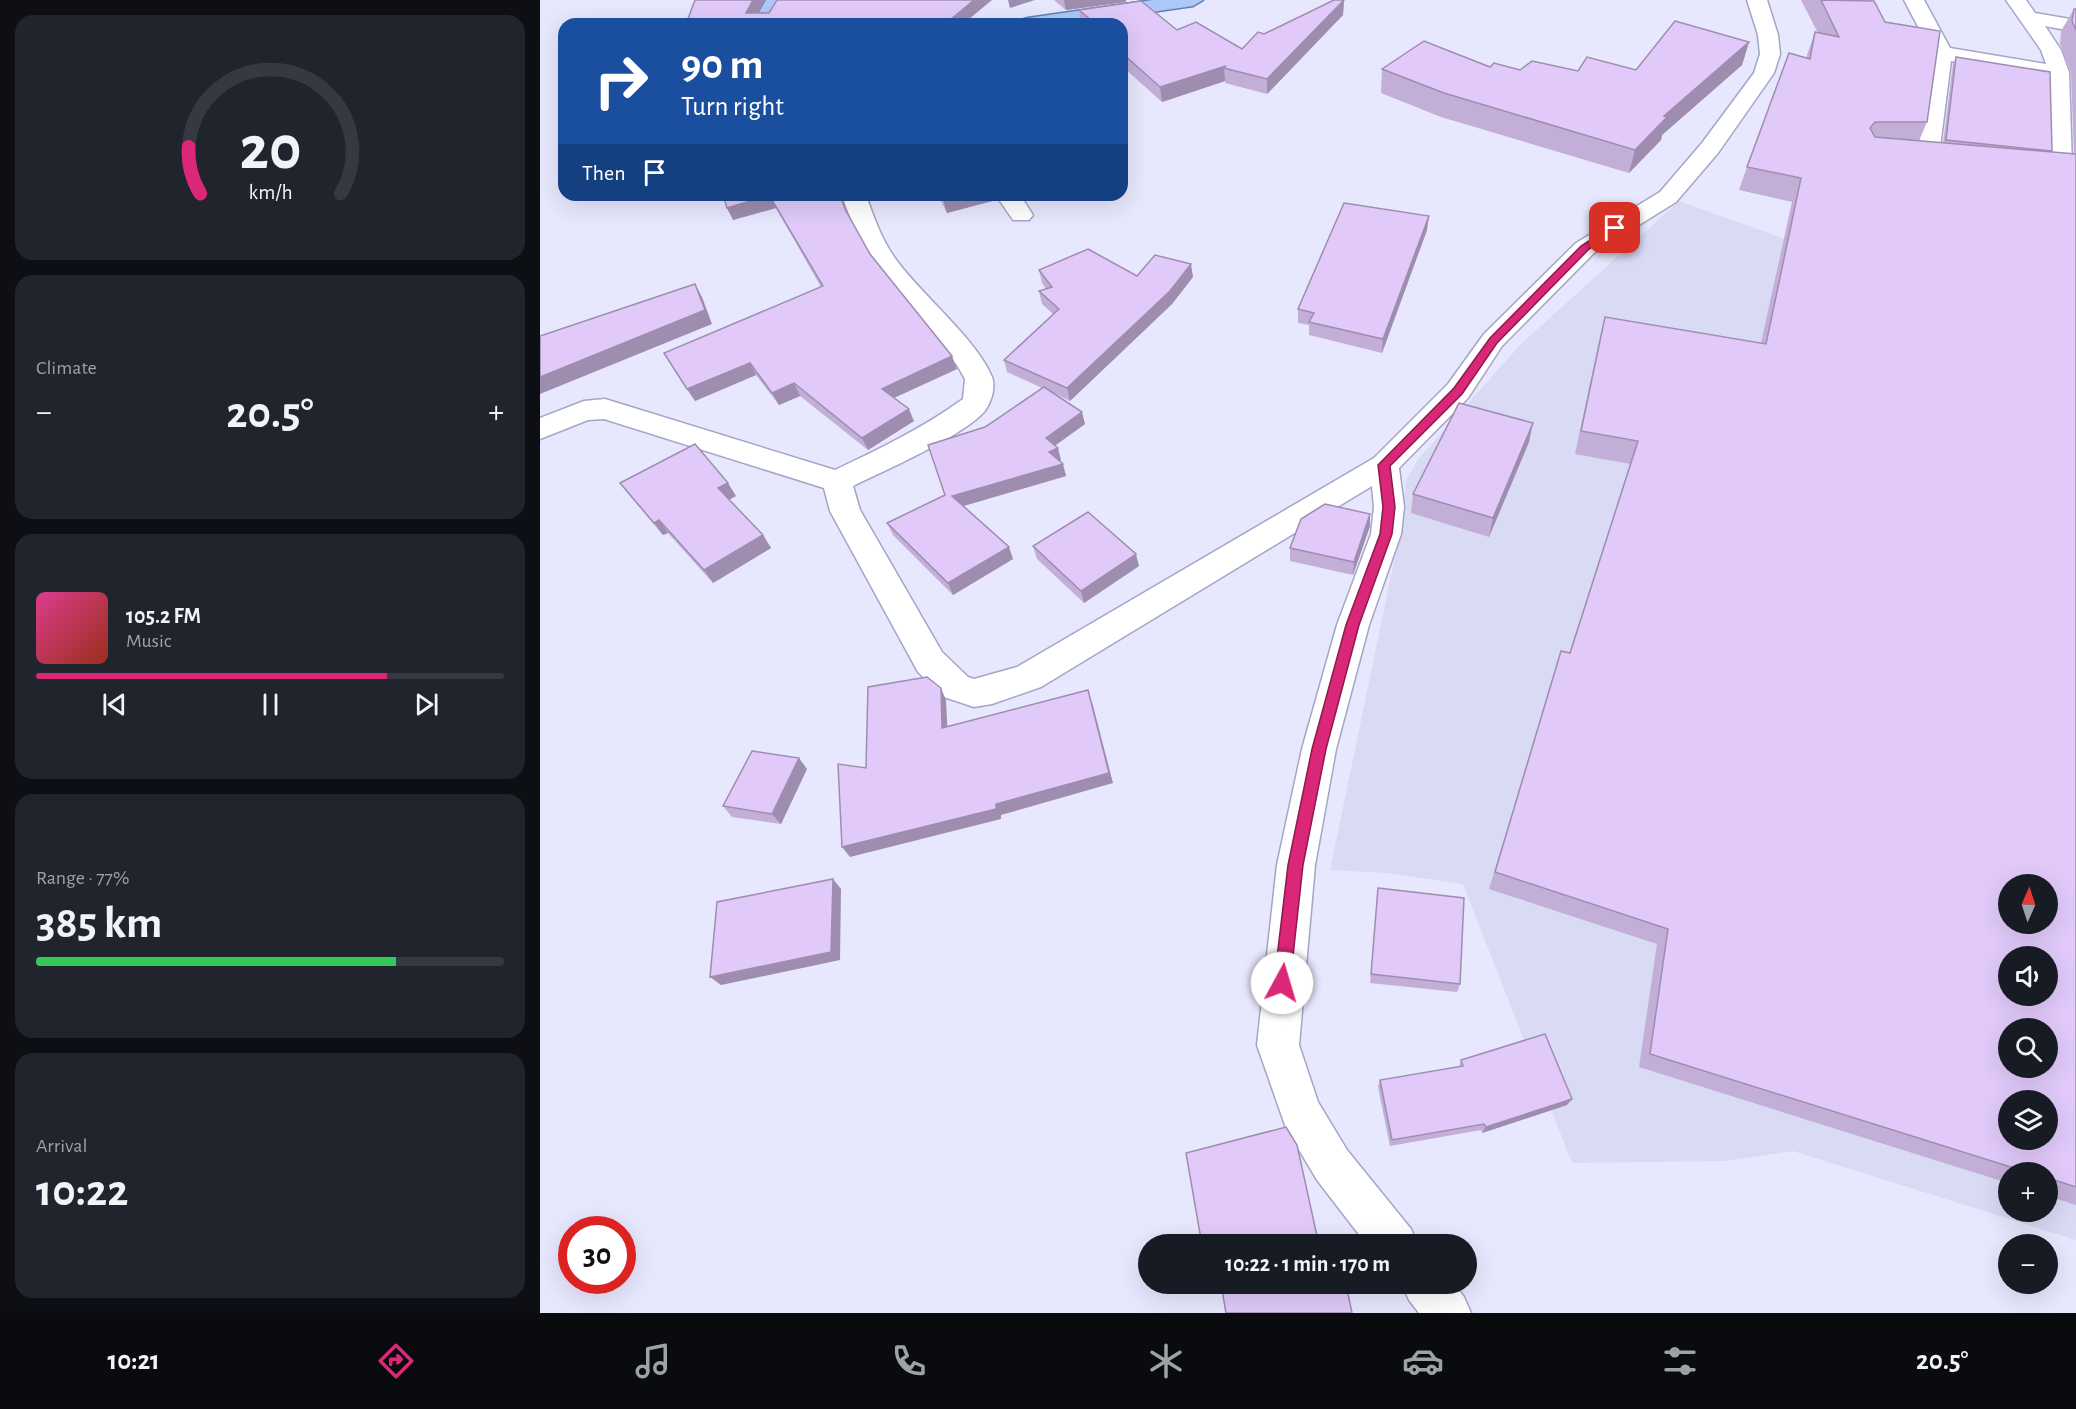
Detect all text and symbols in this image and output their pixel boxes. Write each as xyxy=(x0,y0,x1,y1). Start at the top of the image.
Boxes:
icon: right xyxy=(582,42,660,120)
text: 90 m xyxy=(681,44,763,86)
text: Turn right xyxy=(681,93,784,120)
text: 20 xyxy=(239,118,301,180)
icon: arrive xyxy=(638,156,671,189)
text: Then xyxy=(582,162,626,184)
text: km/h xyxy=(248,183,292,204)
pin xyxy=(1589,202,1640,253)
icon: arrive xyxy=(1598,211,1631,244)
text: Climate xyxy=(36,358,97,378)
text: 20.5° xyxy=(226,391,314,436)
text: − xyxy=(36,396,52,429)
text: + xyxy=(488,396,504,429)
text: 105.2 FM xyxy=(126,605,201,627)
text: Music xyxy=(126,631,172,651)
icon: previous xyxy=(98,688,131,721)
icon: pause xyxy=(254,688,287,721)
icon: next xyxy=(410,688,443,721)
text: Range · 77% xyxy=(36,868,129,888)
north arrow xyxy=(1998,874,2058,934)
map controls xyxy=(1998,874,2058,1294)
text: 385 km xyxy=(36,901,162,946)
button: sound xyxy=(1998,946,2058,1006)
position arrow xyxy=(1250,951,1314,1015)
button: search xyxy=(1998,1018,2058,1078)
button: layers xyxy=(1998,1090,2058,1150)
text: Arrival xyxy=(36,1136,87,1156)
button: + xyxy=(1998,1162,2058,1222)
text: 10:22 xyxy=(36,1169,128,1214)
speed limit sign: 30 xyxy=(558,1216,636,1294)
button: − xyxy=(1998,1234,2058,1294)
text: 10:22 · 1 min · 170 m xyxy=(1225,1253,1390,1275)
icon: directions xyxy=(375,1340,417,1382)
icon: music xyxy=(632,1340,674,1382)
icon: phone xyxy=(888,1340,930,1382)
icon: climate xyxy=(1145,1340,1187,1382)
icon: car xyxy=(1402,1340,1444,1382)
icon: filters xyxy=(1659,1340,1701,1382)
text: 10:21 xyxy=(107,1347,160,1374)
text: 20.5° xyxy=(1916,1347,1969,1374)

